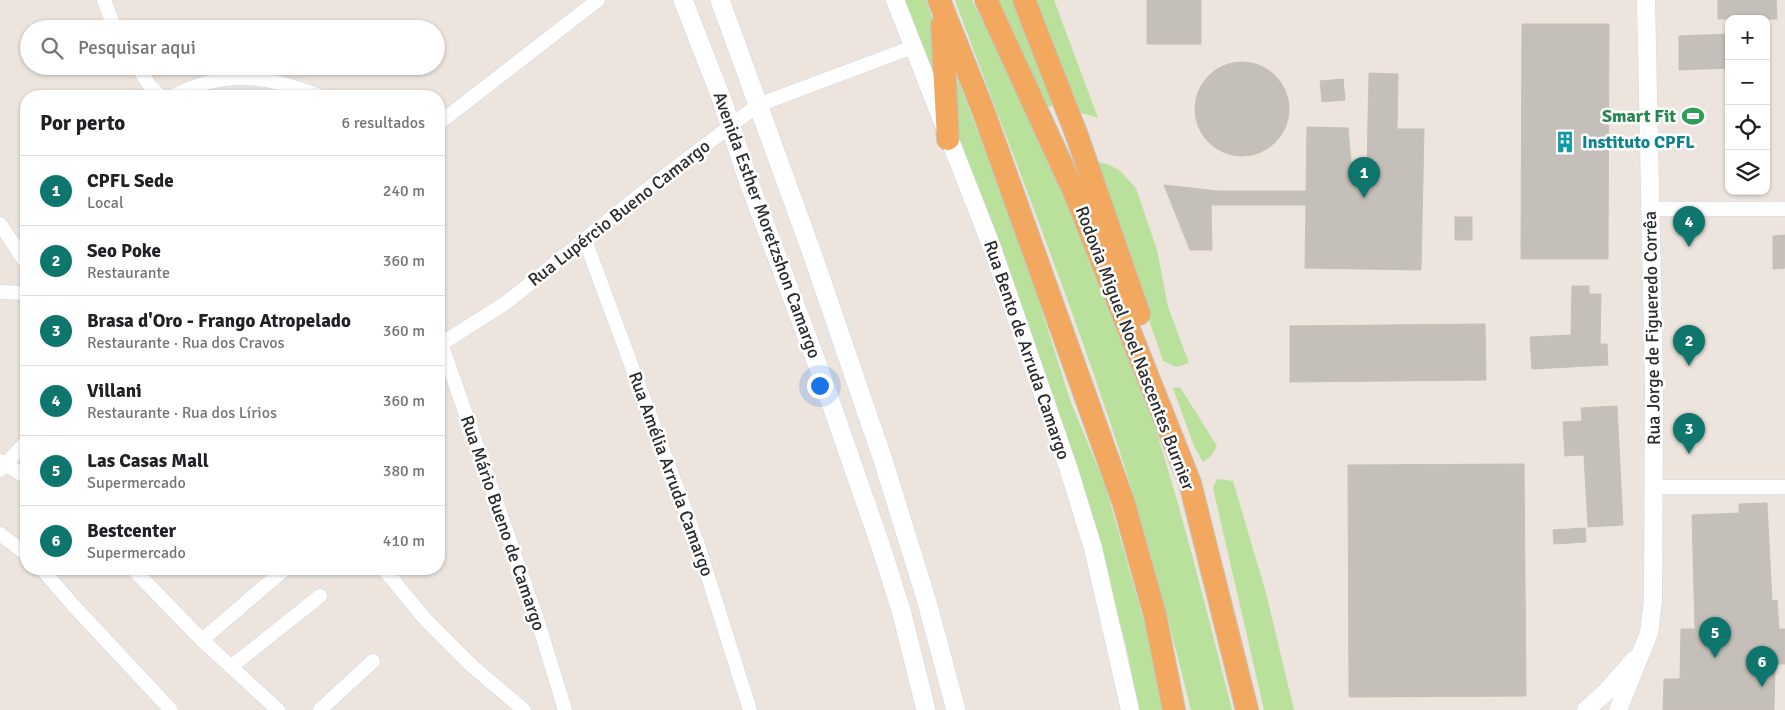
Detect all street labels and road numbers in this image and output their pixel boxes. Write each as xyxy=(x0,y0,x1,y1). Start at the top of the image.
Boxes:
street label: Avenida Esther Moretzshon Camargo xyxy=(708,89,826,361)
street label: Rua Lupércio Bueno Camargo xyxy=(523,135,715,291)
street label: Rodovia Miguel Noel Nascentes Burnier xyxy=(1071,203,1200,493)
street label: Rua Jorge de Figueredo Corrêa xyxy=(1639,211,1665,445)
street label: Rua Bento de Arruda Camargo xyxy=(979,237,1075,463)
street label: Rua Amélia Arruda Camargo xyxy=(624,369,718,579)
street label: Rua Mário Bueno de Camargo xyxy=(456,412,550,634)

